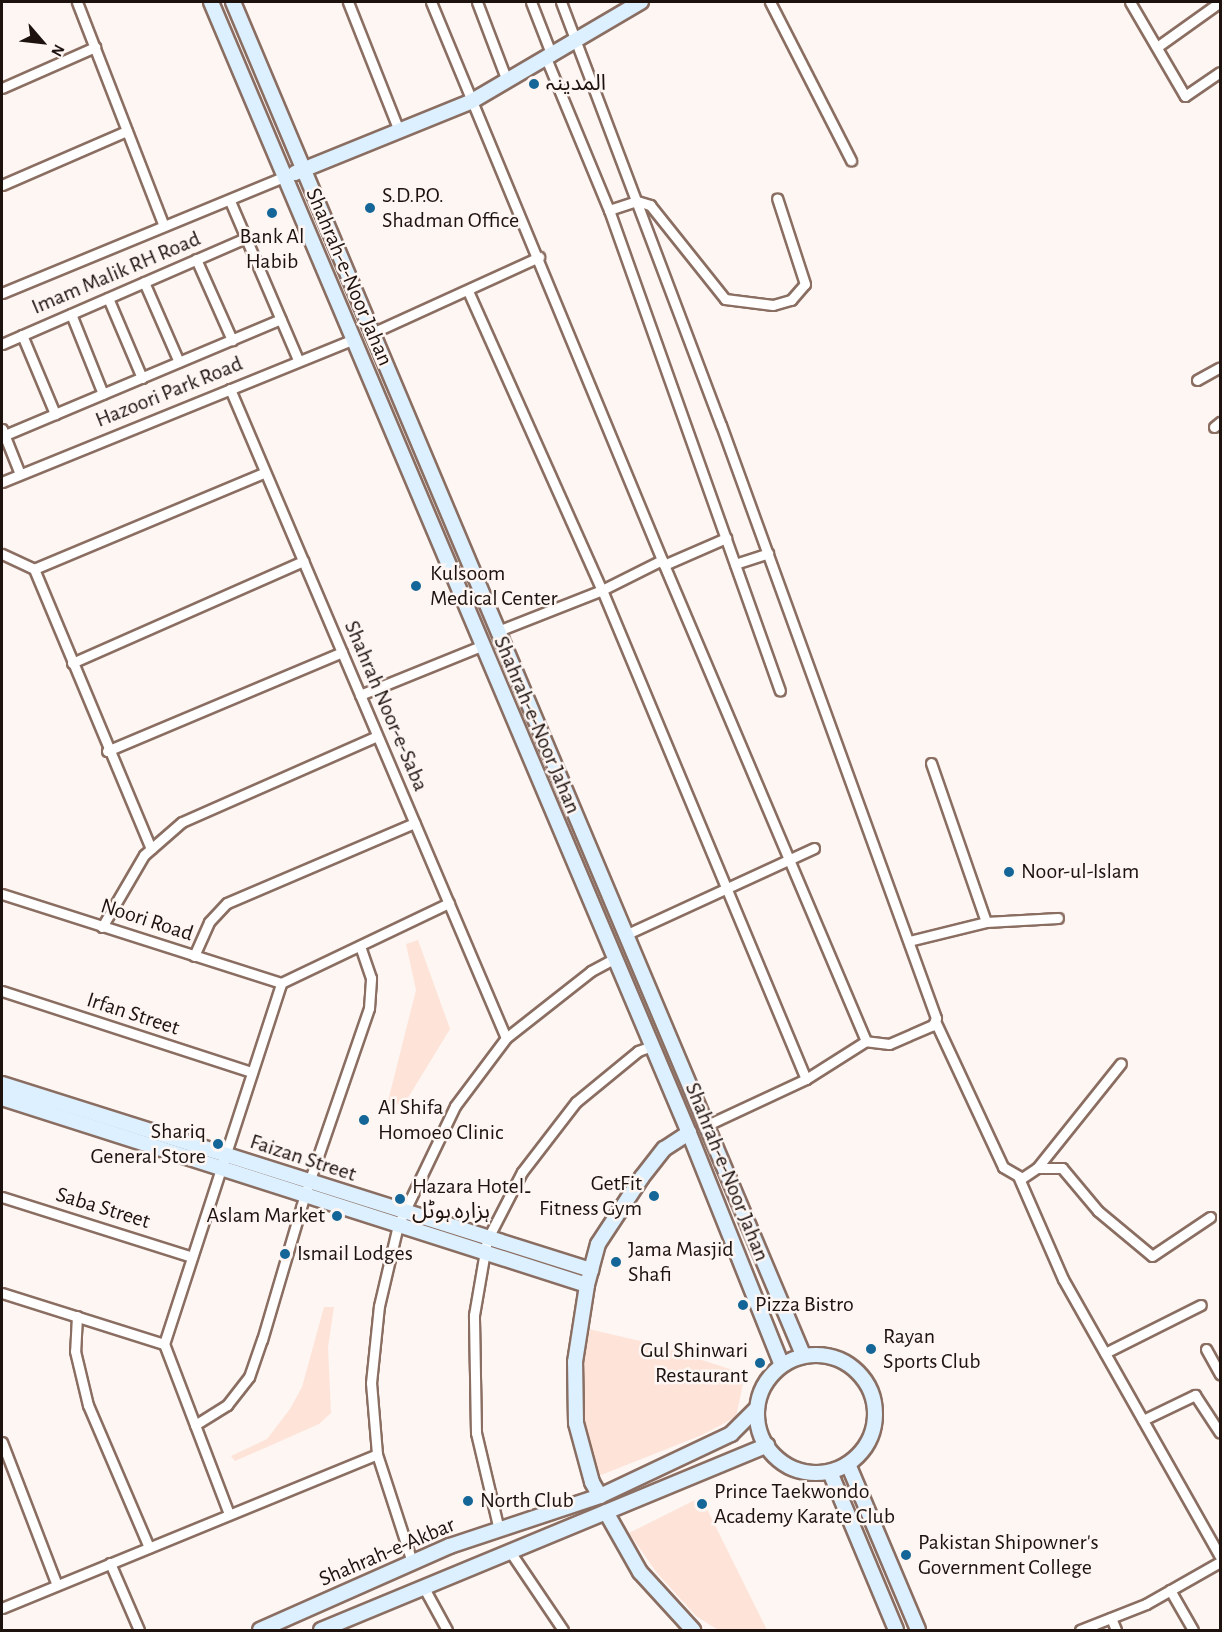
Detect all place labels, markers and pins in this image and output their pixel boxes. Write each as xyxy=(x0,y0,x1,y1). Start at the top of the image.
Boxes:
place label: المدینہ xyxy=(546,71,606,97)
marker: المدینہ xyxy=(527,77,541,91)
place label: S.D.P.O. Shadman Office xyxy=(382,182,519,234)
marker: S.D.P.O. Shadman Office xyxy=(363,201,377,215)
marker: Bank Al Habib xyxy=(265,206,279,220)
place label: Bank Al Habib xyxy=(240,223,304,274)
place label: Kulsoom Medical Center xyxy=(430,560,558,612)
marker: Kulsoom Medical Center xyxy=(407,577,425,595)
place label: Noor-ul-Islam xyxy=(1021,859,1139,885)
marker: Noor-ul-Islam xyxy=(1002,865,1016,879)
place label: Al Shifa Homoeo Clinic xyxy=(378,1094,504,1146)
marker: Al Shifa Homoeo Clinic xyxy=(355,1111,373,1129)
place label: Shariq General Store xyxy=(91,1118,206,1170)
marker: Shariq General Store xyxy=(211,1137,225,1151)
place label: GetFit Fitness Gym xyxy=(539,1170,642,1222)
place label: Hazara Hotel۔ ہزارہ ہوٹل xyxy=(412,1173,531,1224)
marker: GetFit Fitness Gym xyxy=(647,1189,661,1203)
marker: Hazara Hotel۔ ہزارہ ہوٹل xyxy=(393,1192,407,1206)
place label: Aslam Market xyxy=(206,1203,325,1229)
marker: Aslam Market xyxy=(330,1209,344,1223)
place label: Jama Masjid Shafi xyxy=(628,1236,734,1288)
place label: Ismail Lodges xyxy=(297,1241,413,1267)
marker: Ismail Lodges xyxy=(278,1247,292,1261)
marker: Jama Masjid Shafi xyxy=(609,1255,623,1269)
place label: Pizza Bistro xyxy=(755,1292,854,1318)
marker: Pizza Bistro xyxy=(736,1298,750,1312)
place label: Rayan Sports Club xyxy=(883,1323,980,1374)
place label: Gul Shinwari Restaurant xyxy=(640,1337,748,1388)
marker: Rayan Sports Club xyxy=(864,1342,878,1356)
marker: Gul Shinwari Restaurant xyxy=(753,1356,767,1370)
place label: Prince Taekwondo Academy Karate Club xyxy=(714,1478,895,1530)
place label: North Club xyxy=(480,1488,574,1514)
marker: North Club xyxy=(461,1494,475,1508)
marker: Prince Taekwondo Academy Karate Club xyxy=(695,1497,709,1511)
place label: Pakistan Shipowner's Government College xyxy=(918,1529,1099,1580)
marker: Pakistan Shipowner's Government College xyxy=(899,1548,913,1562)

